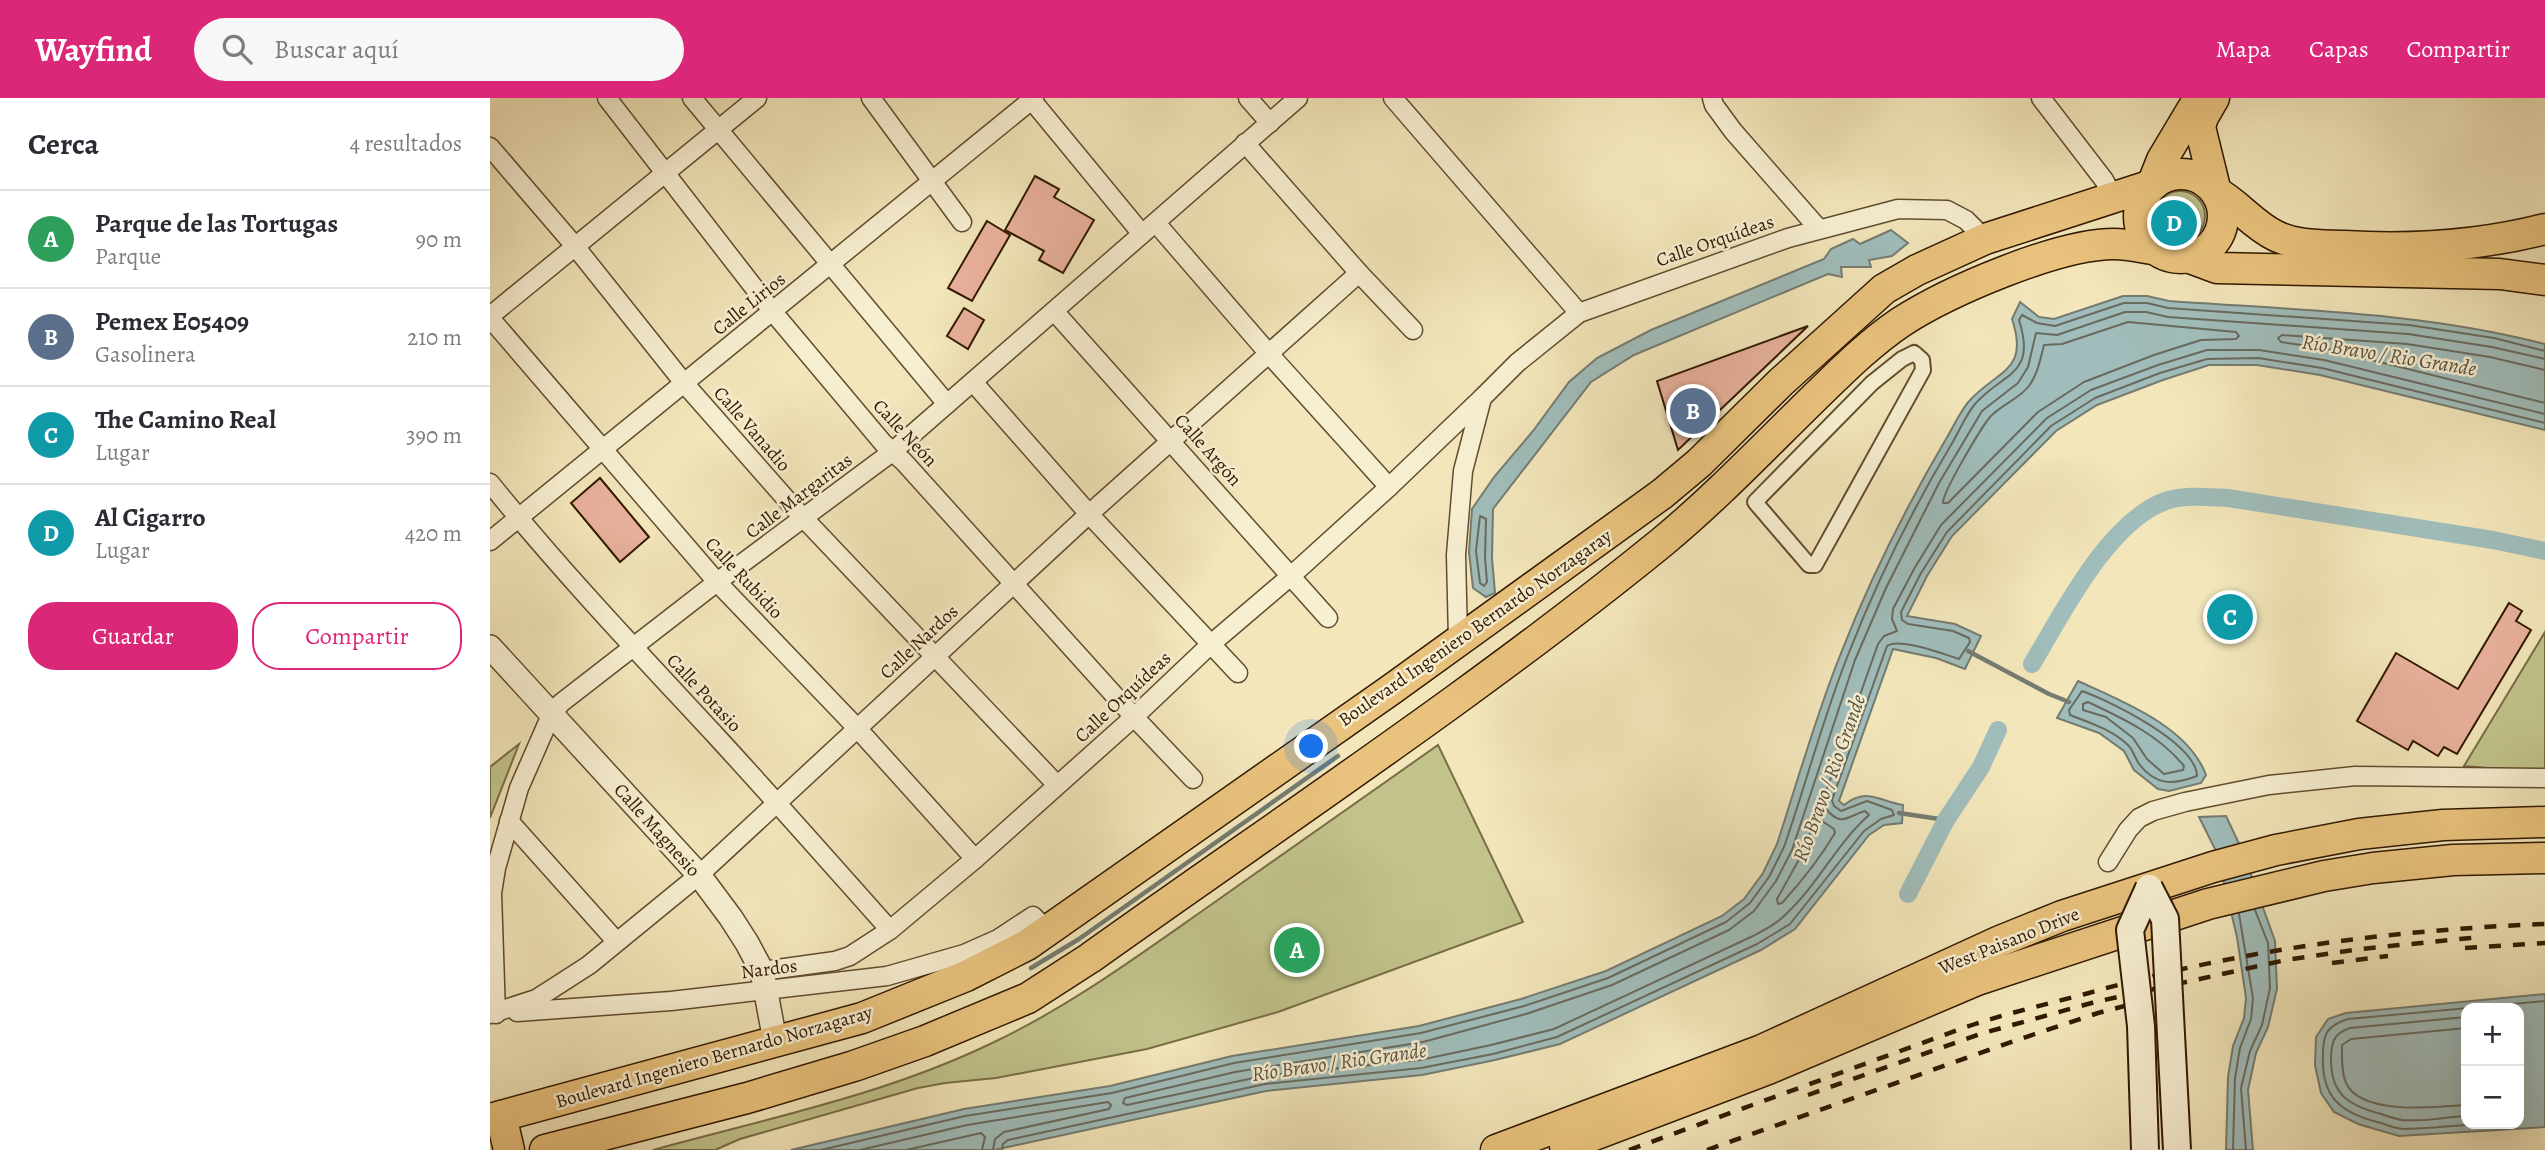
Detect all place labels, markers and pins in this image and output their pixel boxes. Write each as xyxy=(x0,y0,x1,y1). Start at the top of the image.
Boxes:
pin: D xyxy=(2151,197,2197,249)
pin: B xyxy=(1670,385,1716,437)
pin: C xyxy=(2207,591,2253,643)
pin: A xyxy=(1274,924,1320,976)

